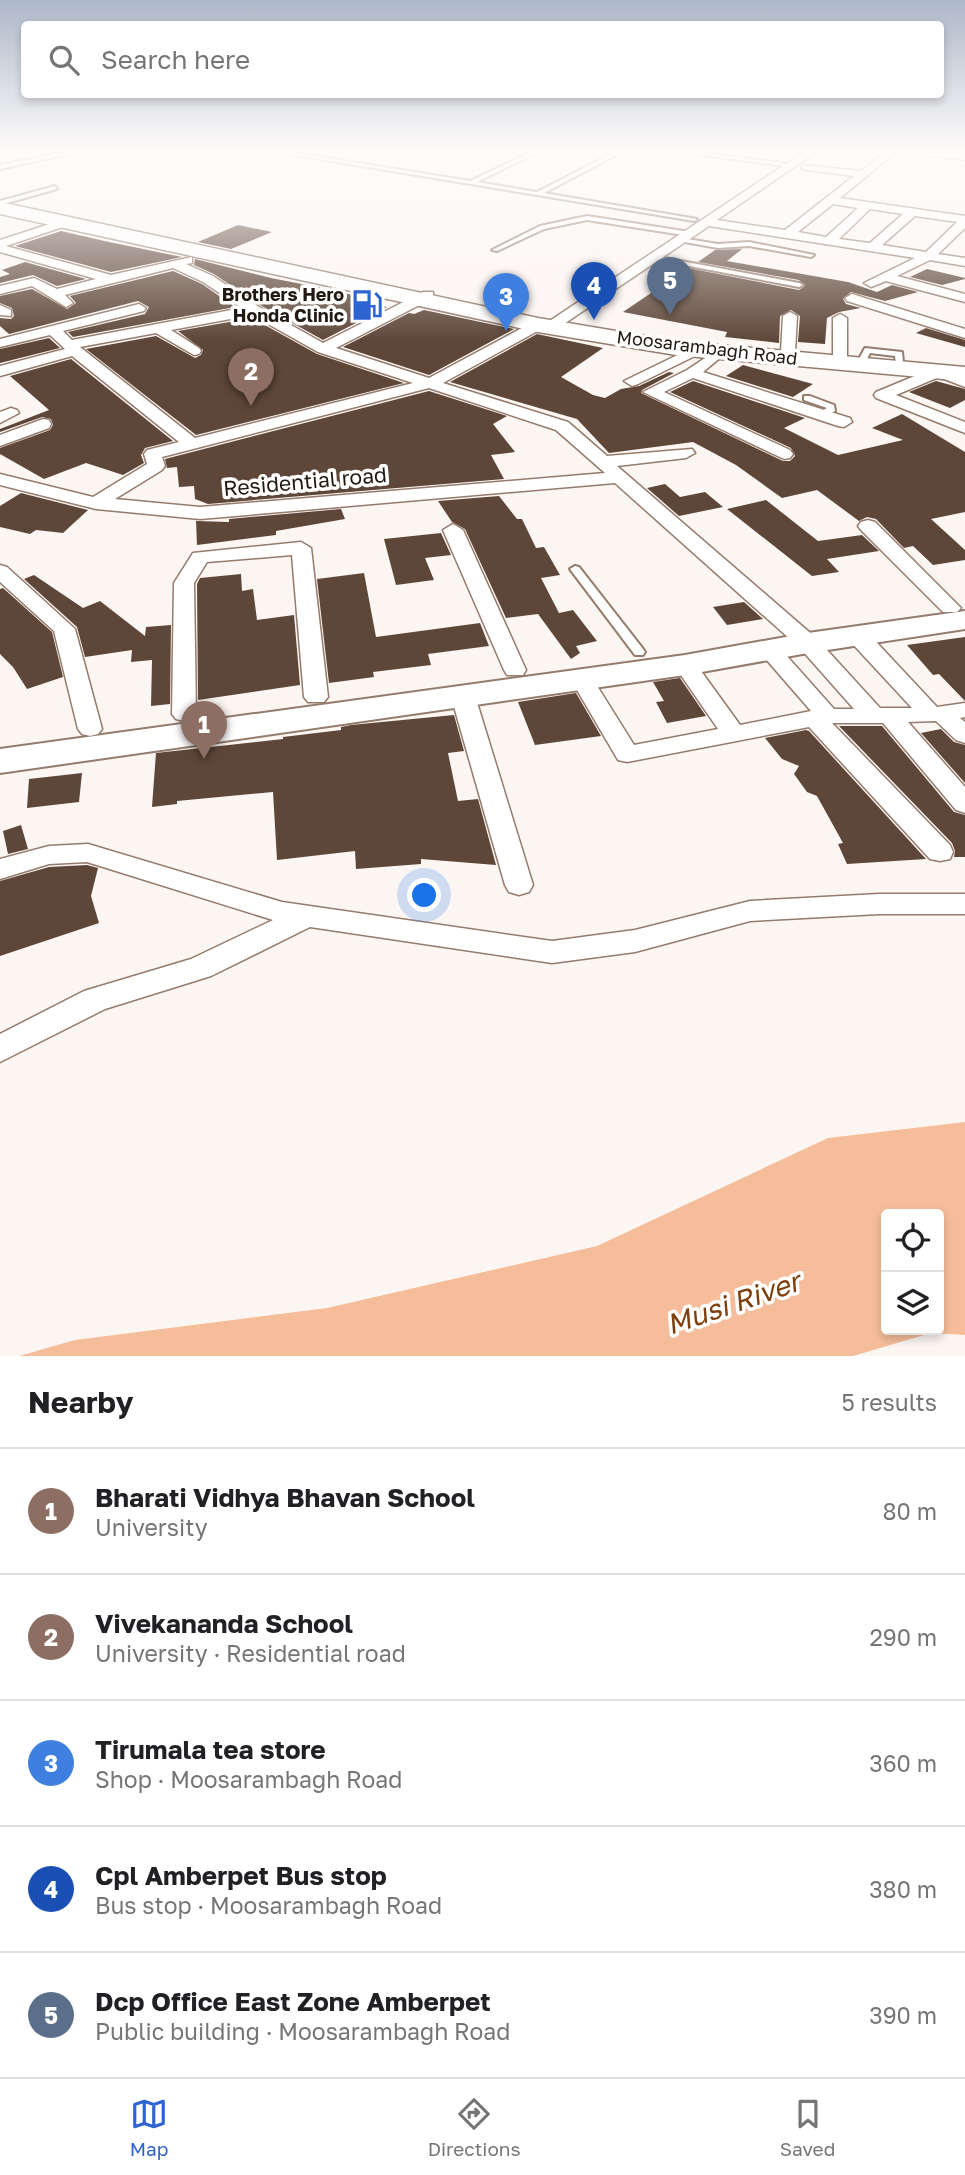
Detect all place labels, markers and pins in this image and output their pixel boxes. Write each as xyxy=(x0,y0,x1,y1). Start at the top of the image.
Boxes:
pin: 5 xyxy=(647,257,693,315)
pin: 4 xyxy=(571,262,617,320)
pin: 3 xyxy=(483,273,529,331)
place label: Brothers Hero Honda Clinic xyxy=(222,283,344,326)
fuel station icon: Brothers Hero Honda Clinic xyxy=(350,288,384,322)
pin: 2 xyxy=(228,348,274,406)
pin: 1 xyxy=(181,701,227,759)

